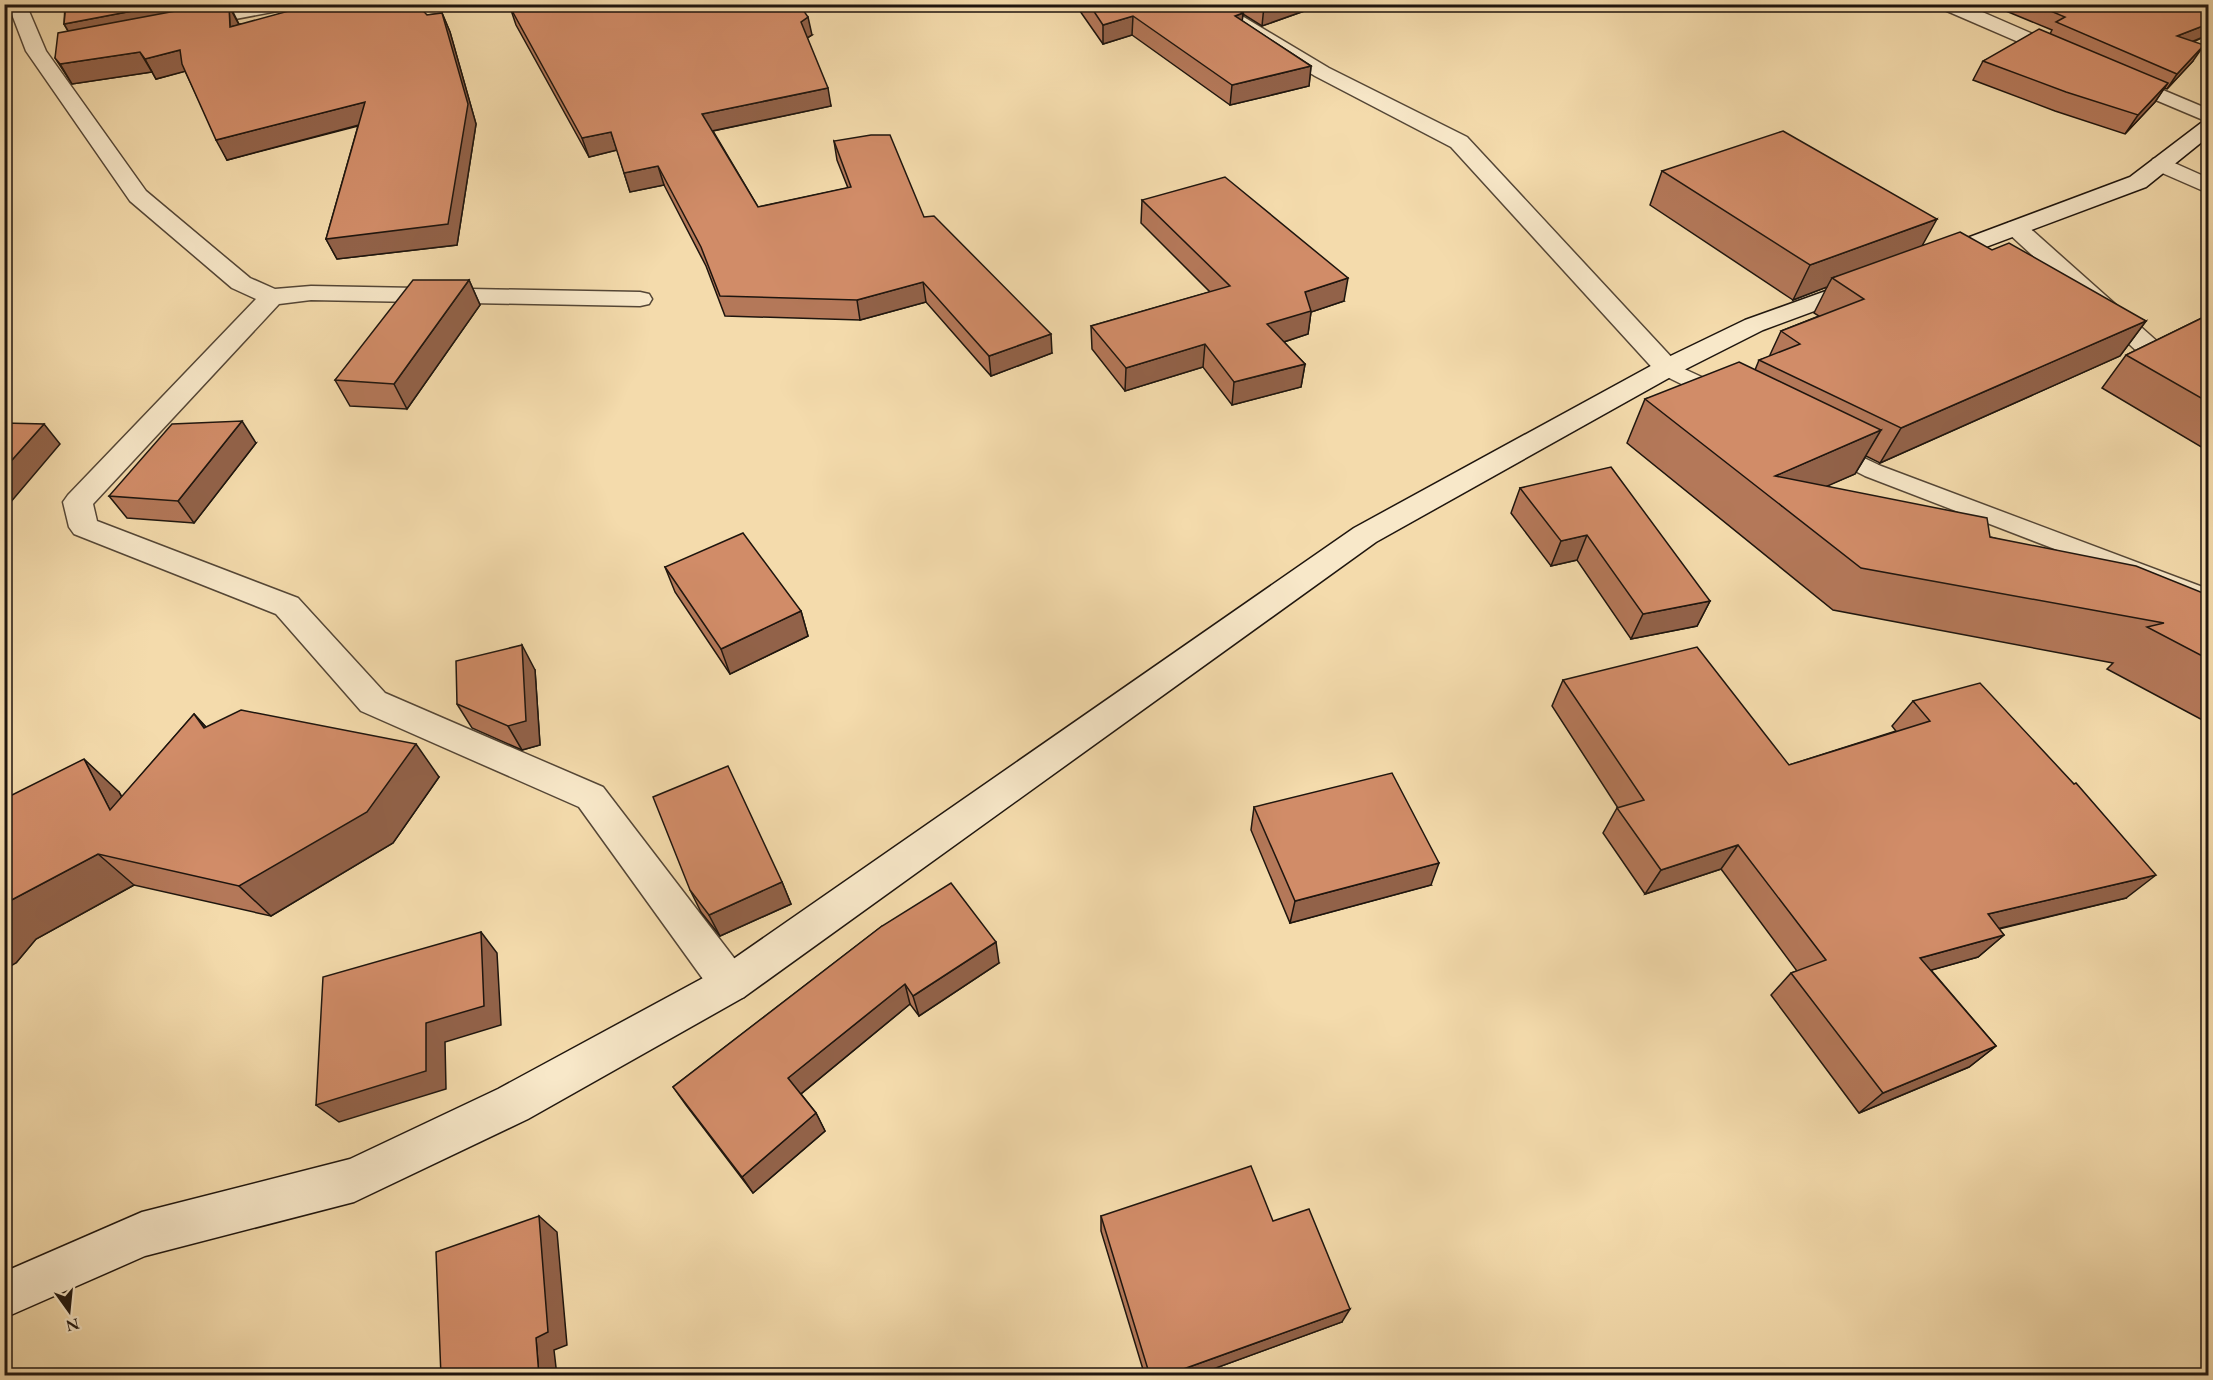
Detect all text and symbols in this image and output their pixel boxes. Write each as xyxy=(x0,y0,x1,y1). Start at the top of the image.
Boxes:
north arrow xyxy=(39,1281,99,1341)
text: N xyxy=(64,1313,82,1337)

